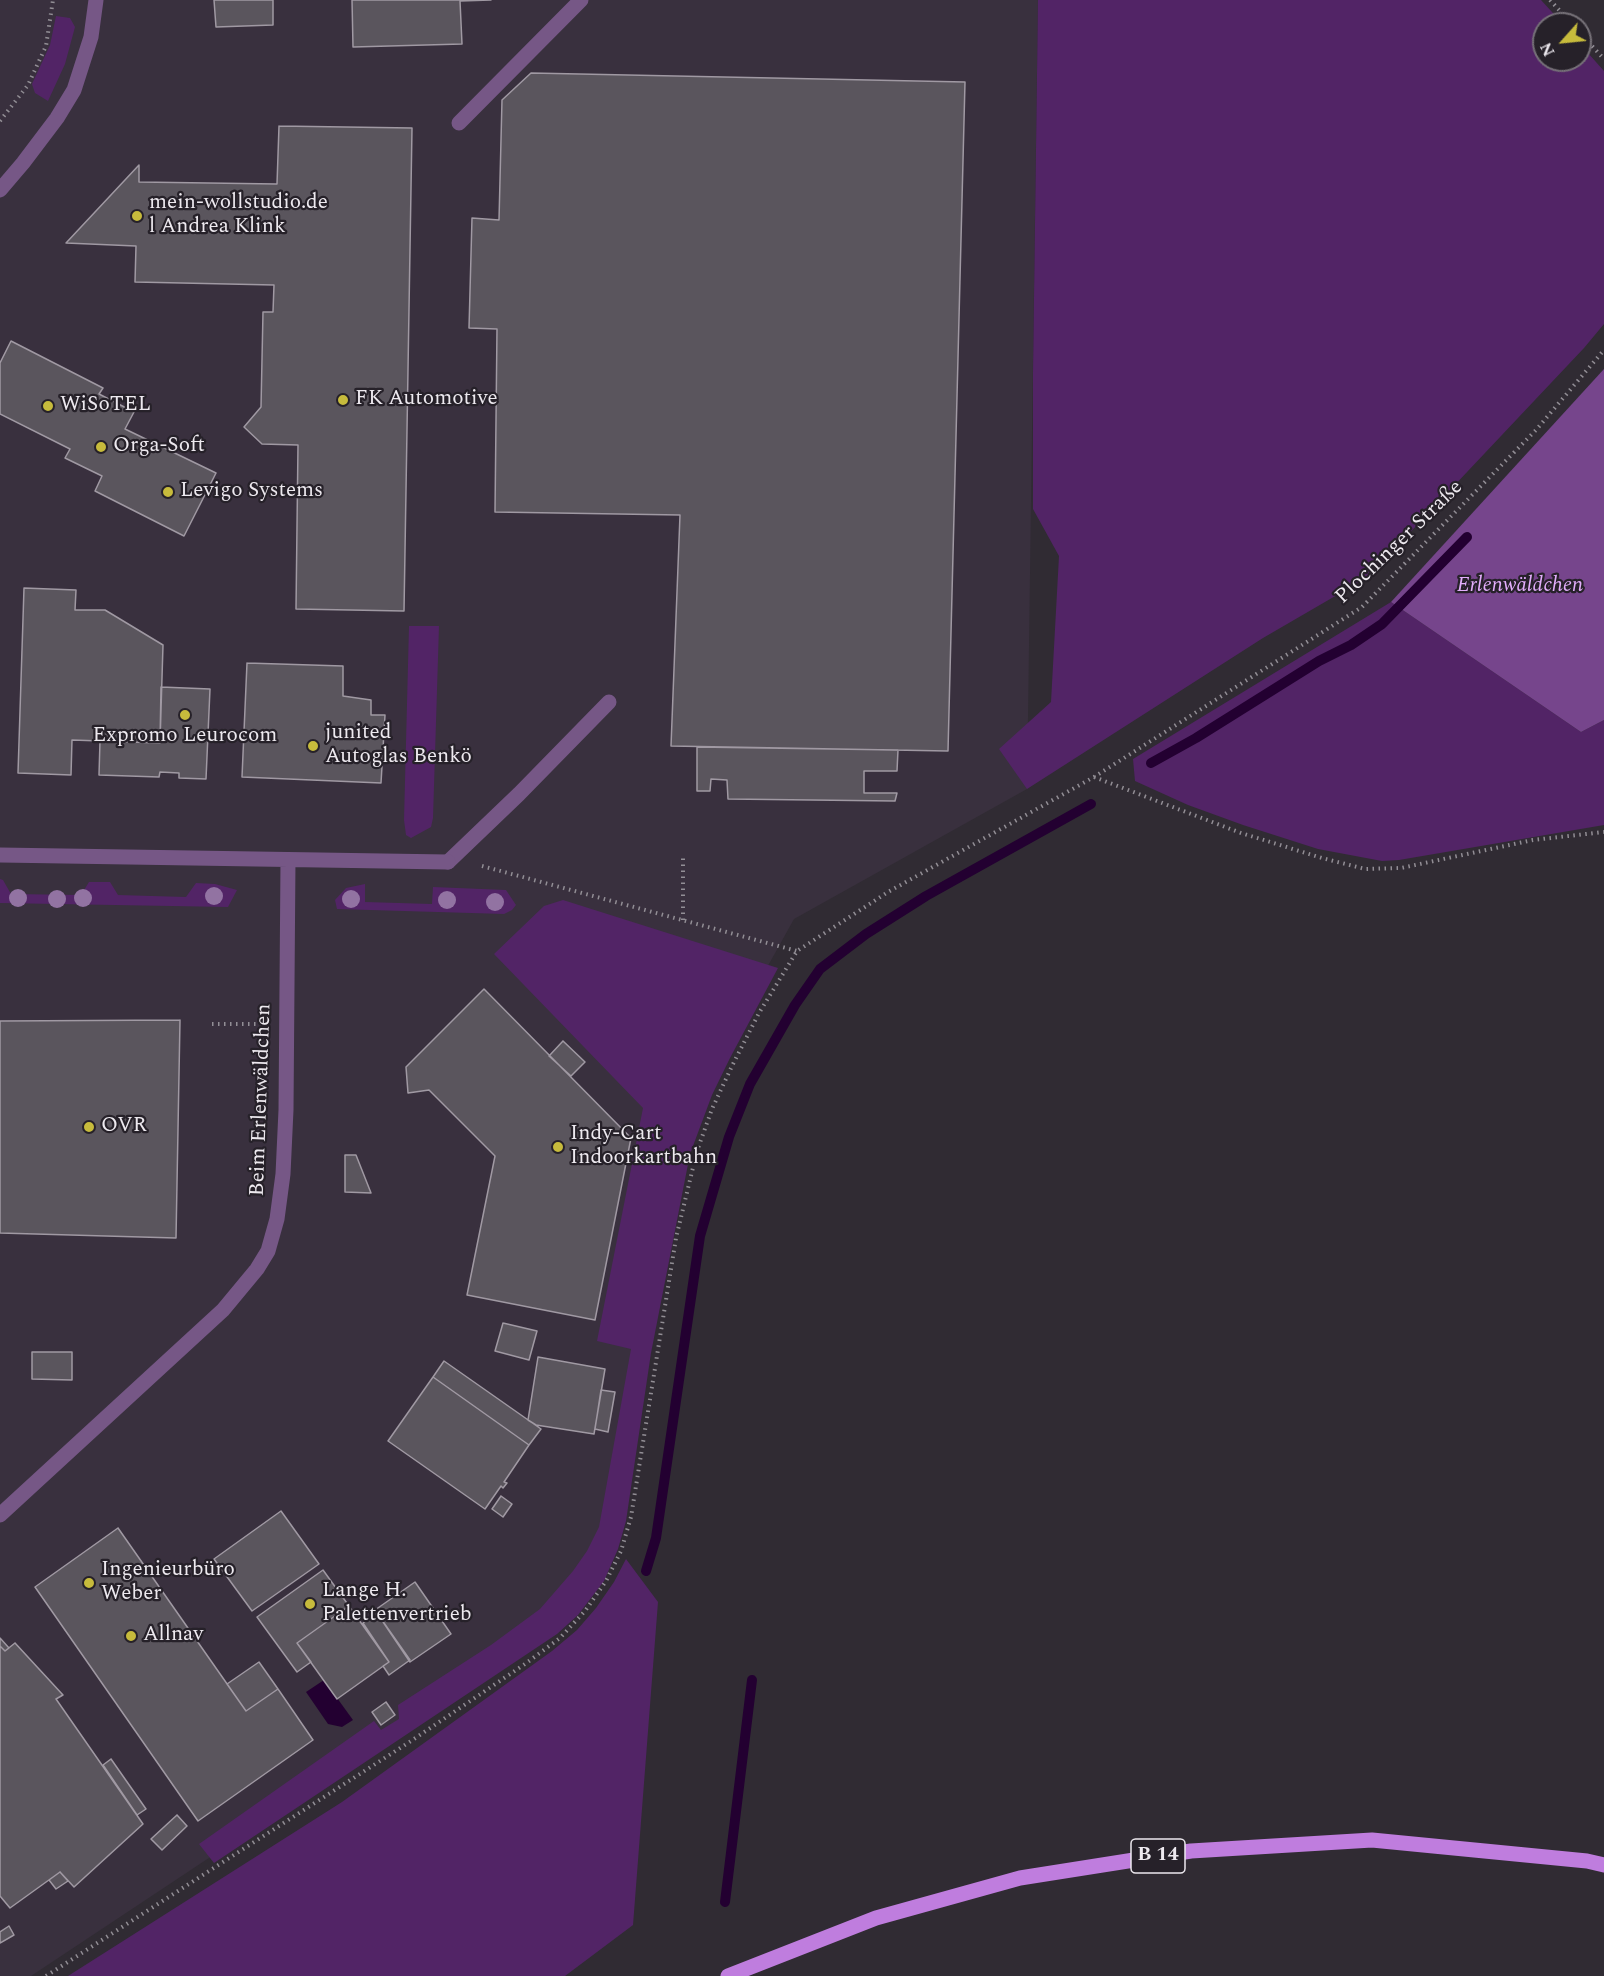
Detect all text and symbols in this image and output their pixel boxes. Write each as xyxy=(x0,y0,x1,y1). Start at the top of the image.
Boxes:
north arrow xyxy=(1532,12,1592,72)
text: N xyxy=(1534,38,1561,61)
place label: mein-wollstudio.de l Andrea Klink xyxy=(149,191,328,241)
marker: mein-wollstudio.de l Andrea Klink xyxy=(130,209,144,223)
place label: FK Automotive xyxy=(355,387,498,413)
place label: WiSoTEL xyxy=(60,393,151,419)
marker: FK Automotive xyxy=(336,393,350,407)
marker: WiSoTEL xyxy=(41,399,55,413)
place label: Orga-Soft xyxy=(113,434,205,460)
marker: Orga-Soft xyxy=(94,440,108,454)
street label: Plochinger Straße xyxy=(1331,476,1469,610)
place label: Levigo Systems xyxy=(180,479,323,505)
marker: Levigo Systems xyxy=(161,485,175,499)
park label: Erlenwäldchen xyxy=(1457,574,1583,600)
marker: Expromo Leurocom xyxy=(178,708,192,722)
place label: junited Autoglas Benkö xyxy=(325,721,472,771)
place label: Expromo Leurocom xyxy=(93,724,277,750)
marker: junited Autoglas Benkö xyxy=(306,739,320,753)
street label: Beim Erlenwäldchen xyxy=(246,1003,278,1197)
place label: OVR xyxy=(101,1114,147,1140)
marker: OVR xyxy=(82,1120,96,1134)
place label: Indy-Cart Indoorkartbahn xyxy=(570,1122,717,1172)
marker: Indy-Cart Indoorkartbahn xyxy=(551,1140,565,1154)
place label: Ingenieurbüro Weber xyxy=(101,1558,235,1608)
marker: Ingenieurbüro Weber xyxy=(82,1576,96,1590)
place label: Lange H. Palettenvertrieb xyxy=(322,1579,472,1629)
marker: Lange H. Palettenvertrieb xyxy=(303,1597,317,1611)
place label: Allnav xyxy=(143,1623,203,1649)
marker: Allnav xyxy=(124,1629,138,1643)
road number: B 14 xyxy=(1131,1839,1185,1873)

